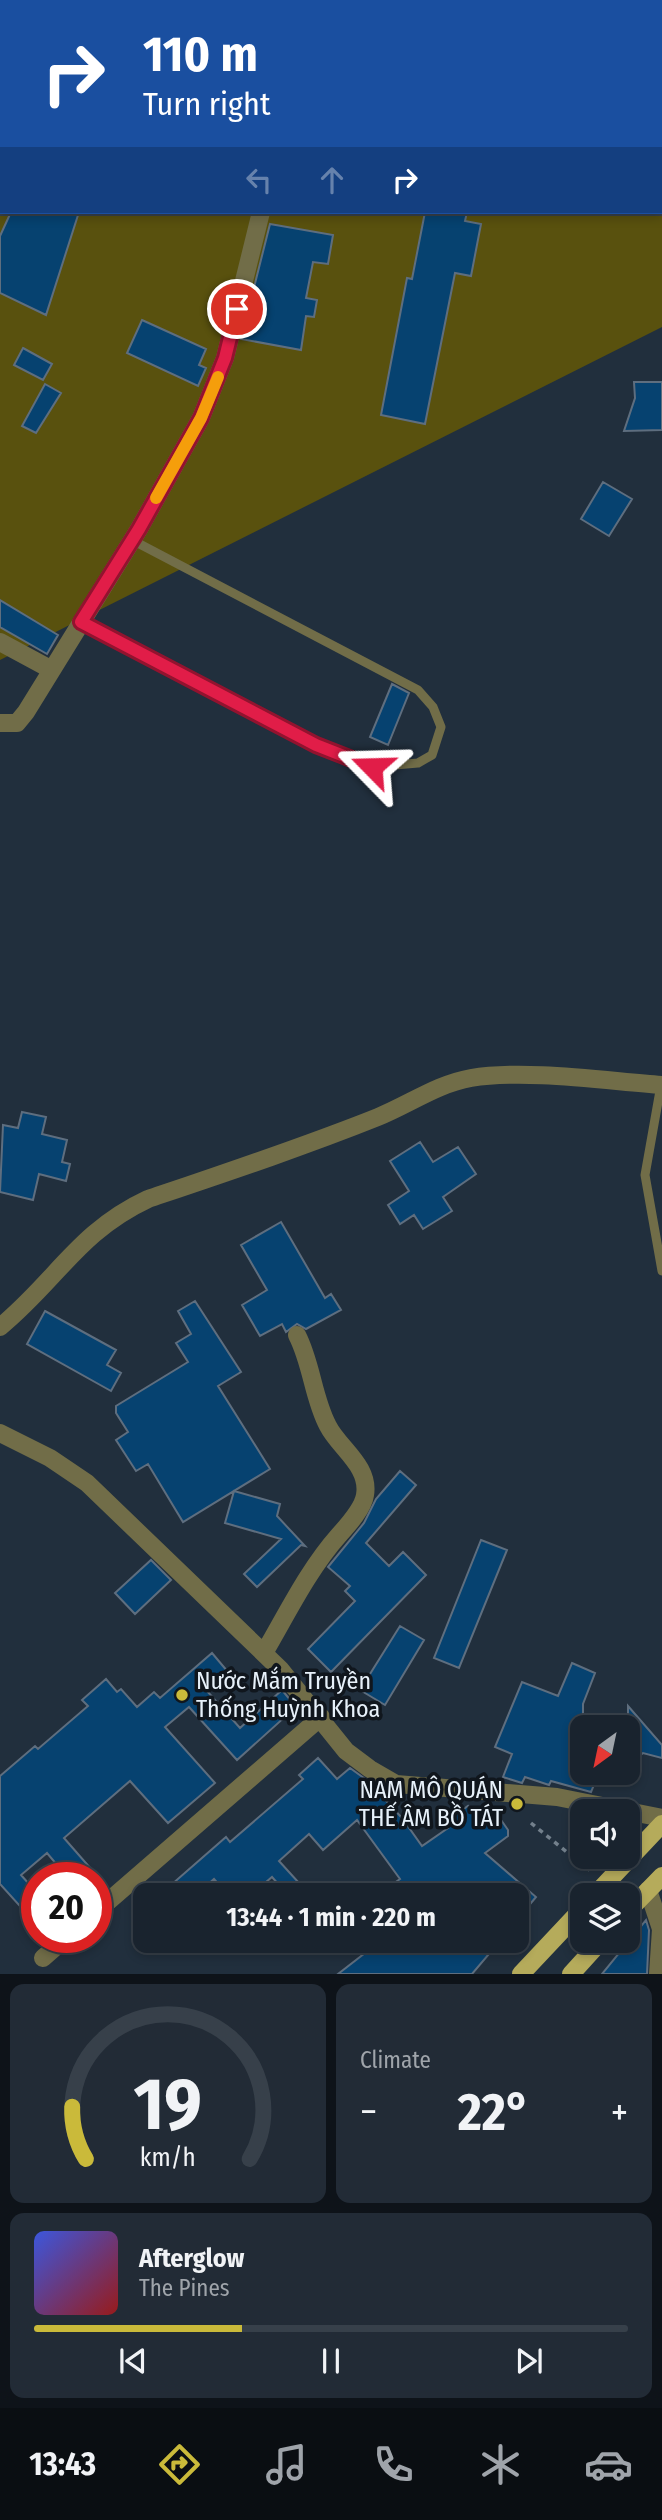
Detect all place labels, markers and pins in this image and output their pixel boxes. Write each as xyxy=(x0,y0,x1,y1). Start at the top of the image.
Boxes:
pin xyxy=(207,279,267,339)
place label: Nước Mắm Truyền Thống Huỳnh Khoa xyxy=(196,1666,380,1723)
marker: Nước Mắm Truyền Thống Huỳnh Khoa xyxy=(174,1687,190,1703)
place label: NAM MÔ QUÁN THẾ ÂM BỒ TÁT xyxy=(359,1775,503,1832)
marker: NAM MÔ QUÁN THẾ ÂM BỒ TÁT xyxy=(509,1796,525,1812)

